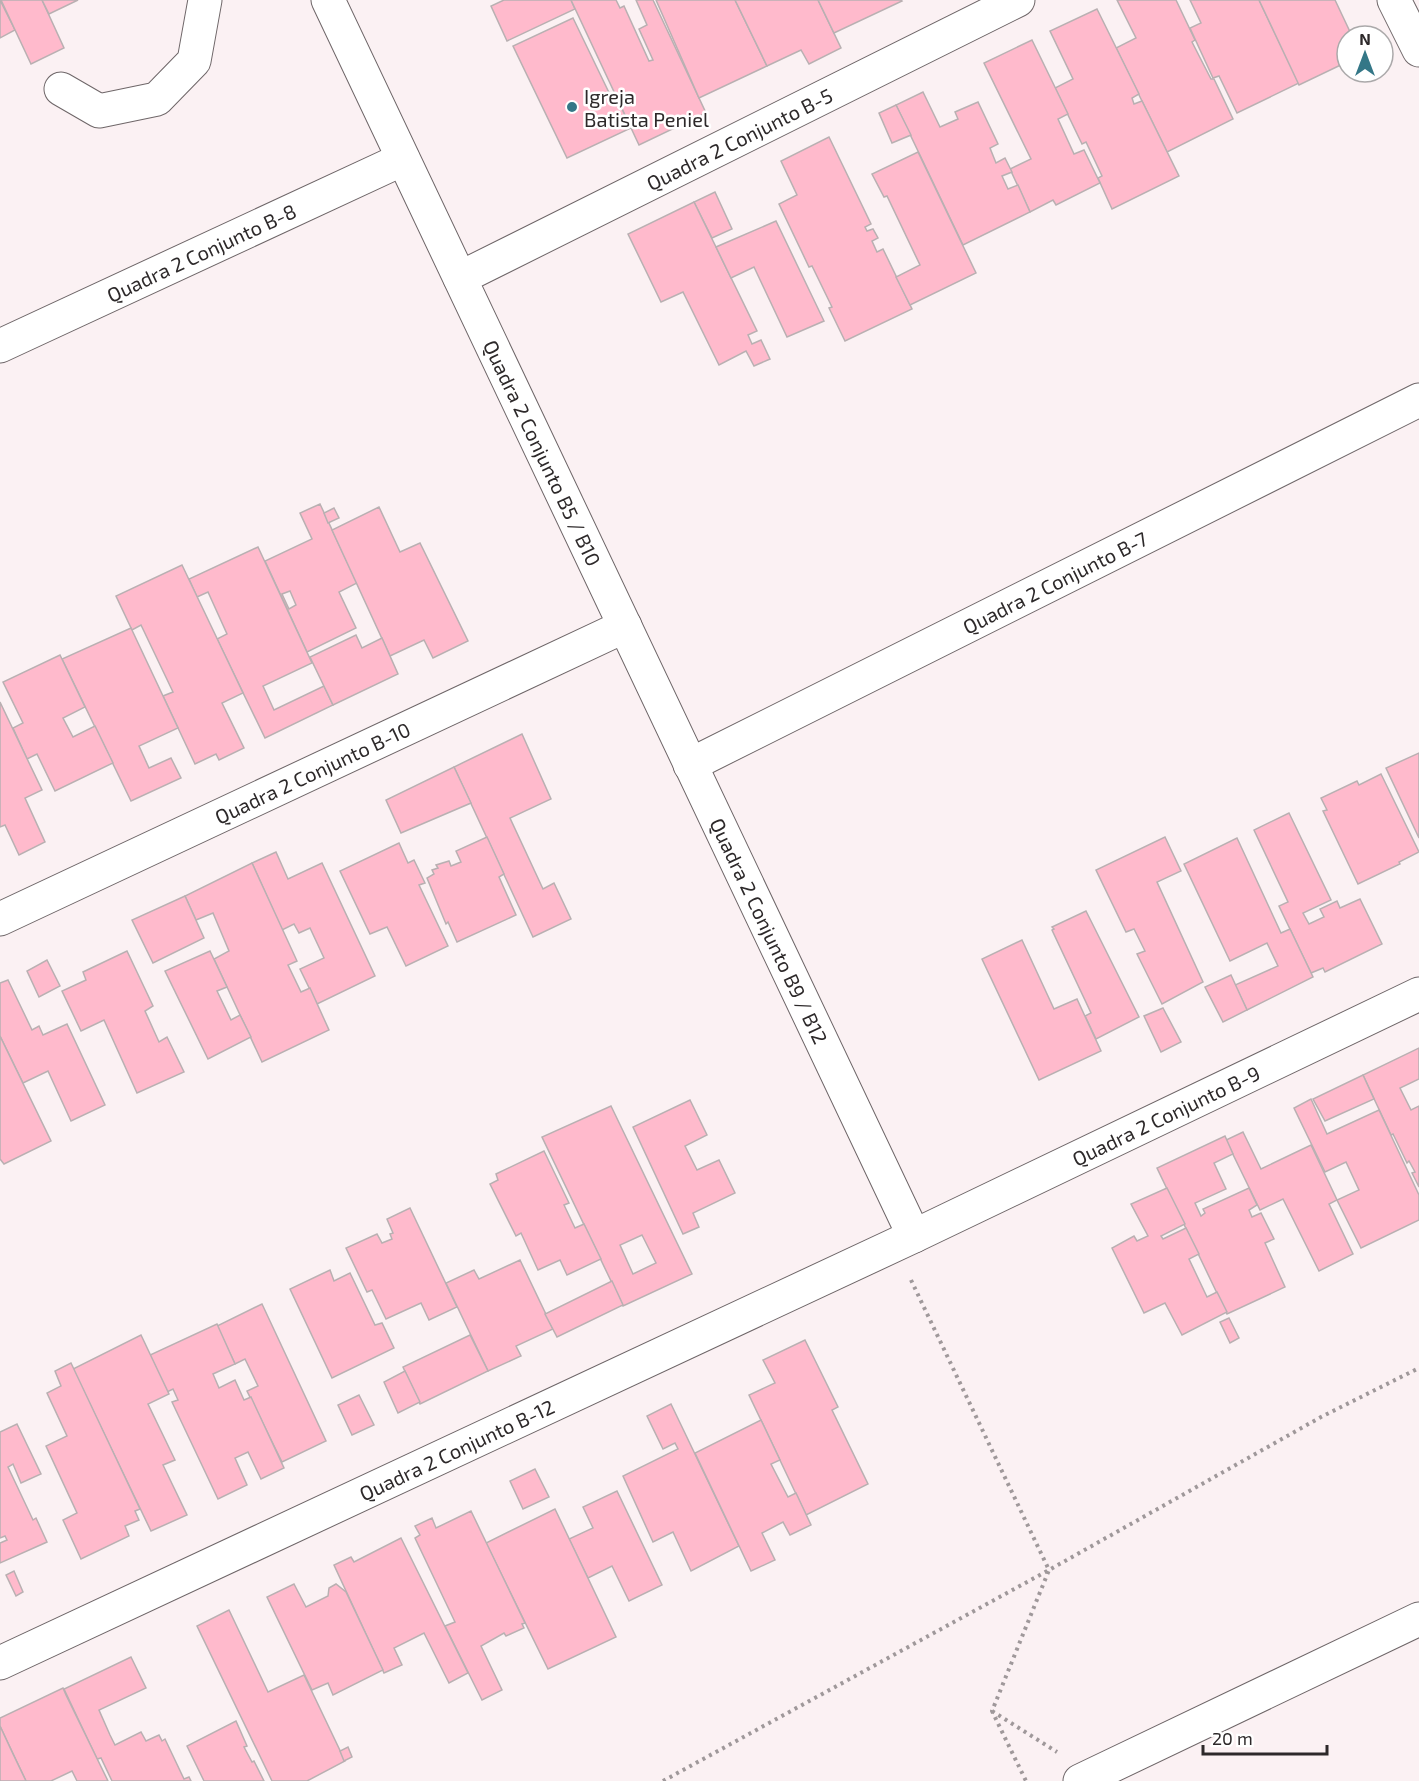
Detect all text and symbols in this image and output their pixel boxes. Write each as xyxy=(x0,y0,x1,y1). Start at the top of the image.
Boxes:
north arrow xyxy=(1335,24,1395,84)
text: N xyxy=(1359,29,1371,48)
street label: Quadra 2 Conjunto B-5 xyxy=(642,83,836,195)
place label: Igreja Batista Peniel xyxy=(584,84,709,131)
marker: Igreja Batista Peniel xyxy=(565,100,579,114)
street label: Quadra 2 Conjunto B-8 xyxy=(103,198,300,307)
street label: Quadra 2 Conjunto B5 / B10 xyxy=(479,336,606,570)
street label: Quadra 2 Conjunto B-7 xyxy=(959,526,1151,639)
street label: Quadra 2 Conjunto B-10 xyxy=(211,716,414,829)
street label: Quadra 2 Conjunto B9 / B12 xyxy=(705,814,833,1047)
street label: Quadra 2 Conjunto B-9 xyxy=(1068,1060,1263,1171)
street label: Quadra 2 Conjunto B-12 xyxy=(355,1394,558,1505)
scale bar xyxy=(1203,1718,1328,1756)
text: 20 m xyxy=(1212,1727,1253,1749)

